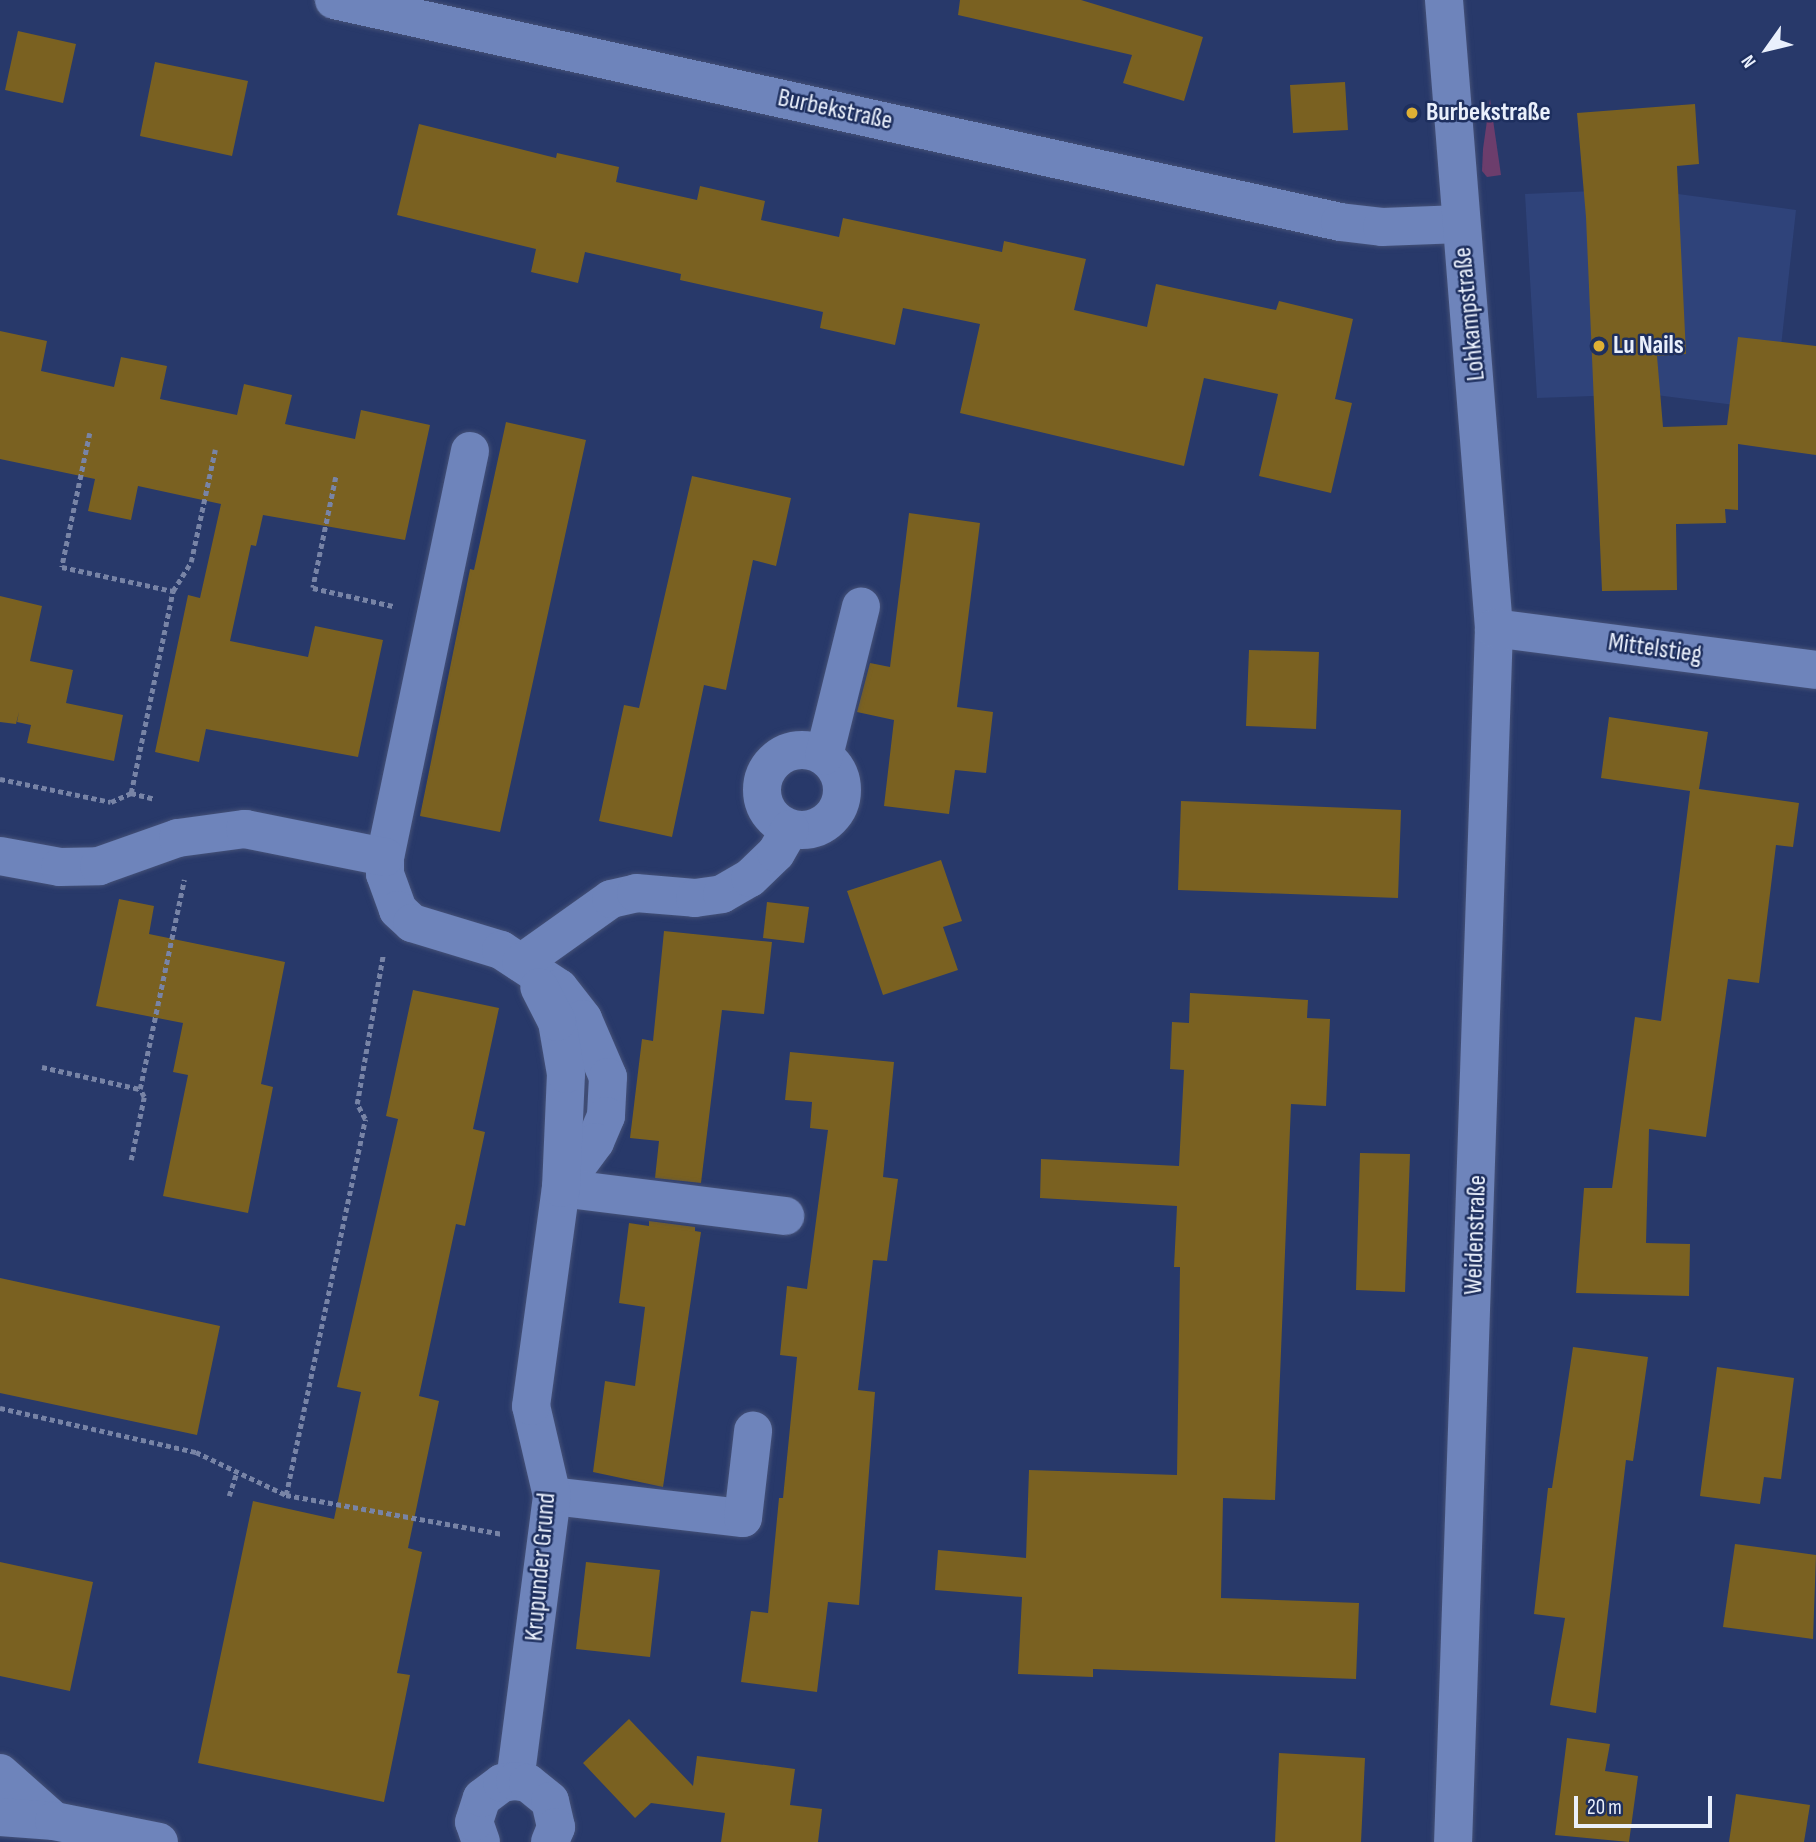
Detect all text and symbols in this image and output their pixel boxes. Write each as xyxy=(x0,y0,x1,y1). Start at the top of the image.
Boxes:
north arrow xyxy=(1732,14,1802,84)
text: N xyxy=(1737,50,1762,72)
street label: Burbekstraße xyxy=(775,83,895,137)
place label: Burbekstraße xyxy=(1426,97,1551,129)
marker: Burbekstraße xyxy=(1404,105,1420,121)
street label: Lohkampstraße xyxy=(1447,246,1493,382)
place label: Lu Nails xyxy=(1613,330,1684,362)
marker: Lu Nails xyxy=(1591,338,1607,354)
street label: Mittelstieg xyxy=(1606,627,1704,671)
street label: Weidenstraße xyxy=(1458,1175,1494,1295)
street label: Krupunder Grund xyxy=(519,1491,563,1643)
scale bar xyxy=(1578,1783,1716,1827)
text: 20 m xyxy=(1587,1795,1622,1820)

